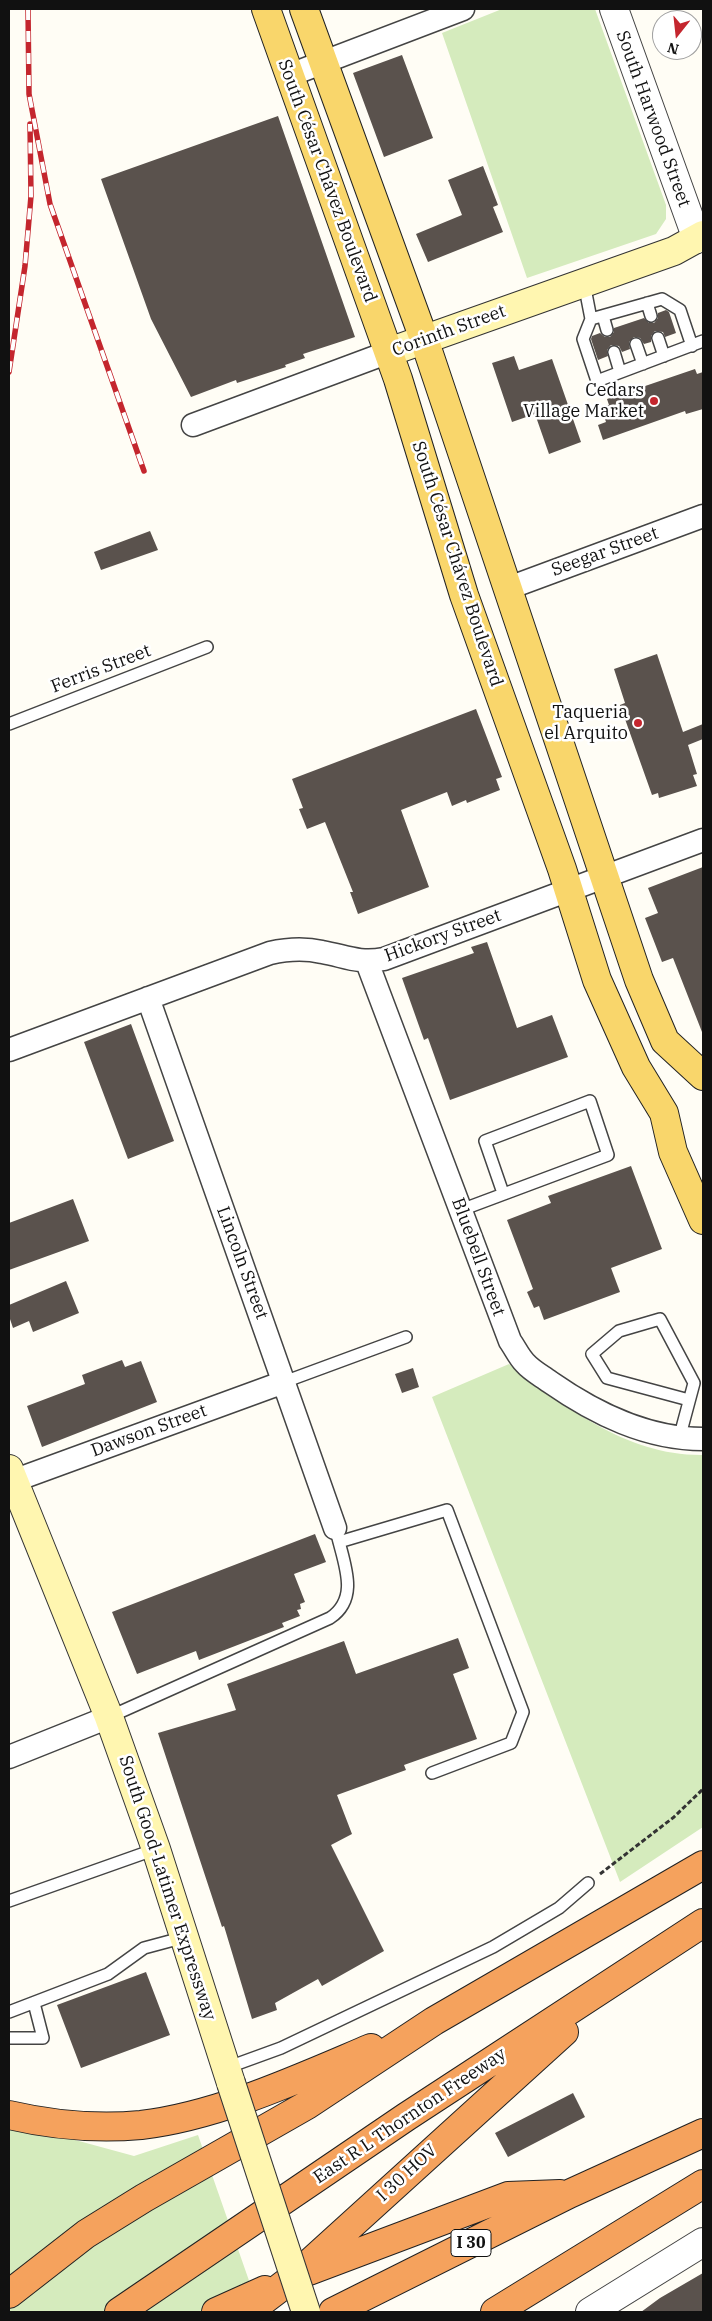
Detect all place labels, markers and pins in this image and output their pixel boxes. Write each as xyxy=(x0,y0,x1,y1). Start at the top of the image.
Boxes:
place label: Cedars Village Market xyxy=(523,380,644,422)
marker: Cedars Village Market xyxy=(648,395,660,407)
place label: Taqueria el Arquito xyxy=(544,702,628,744)
marker: Taqueria el Arquito xyxy=(632,717,644,729)

